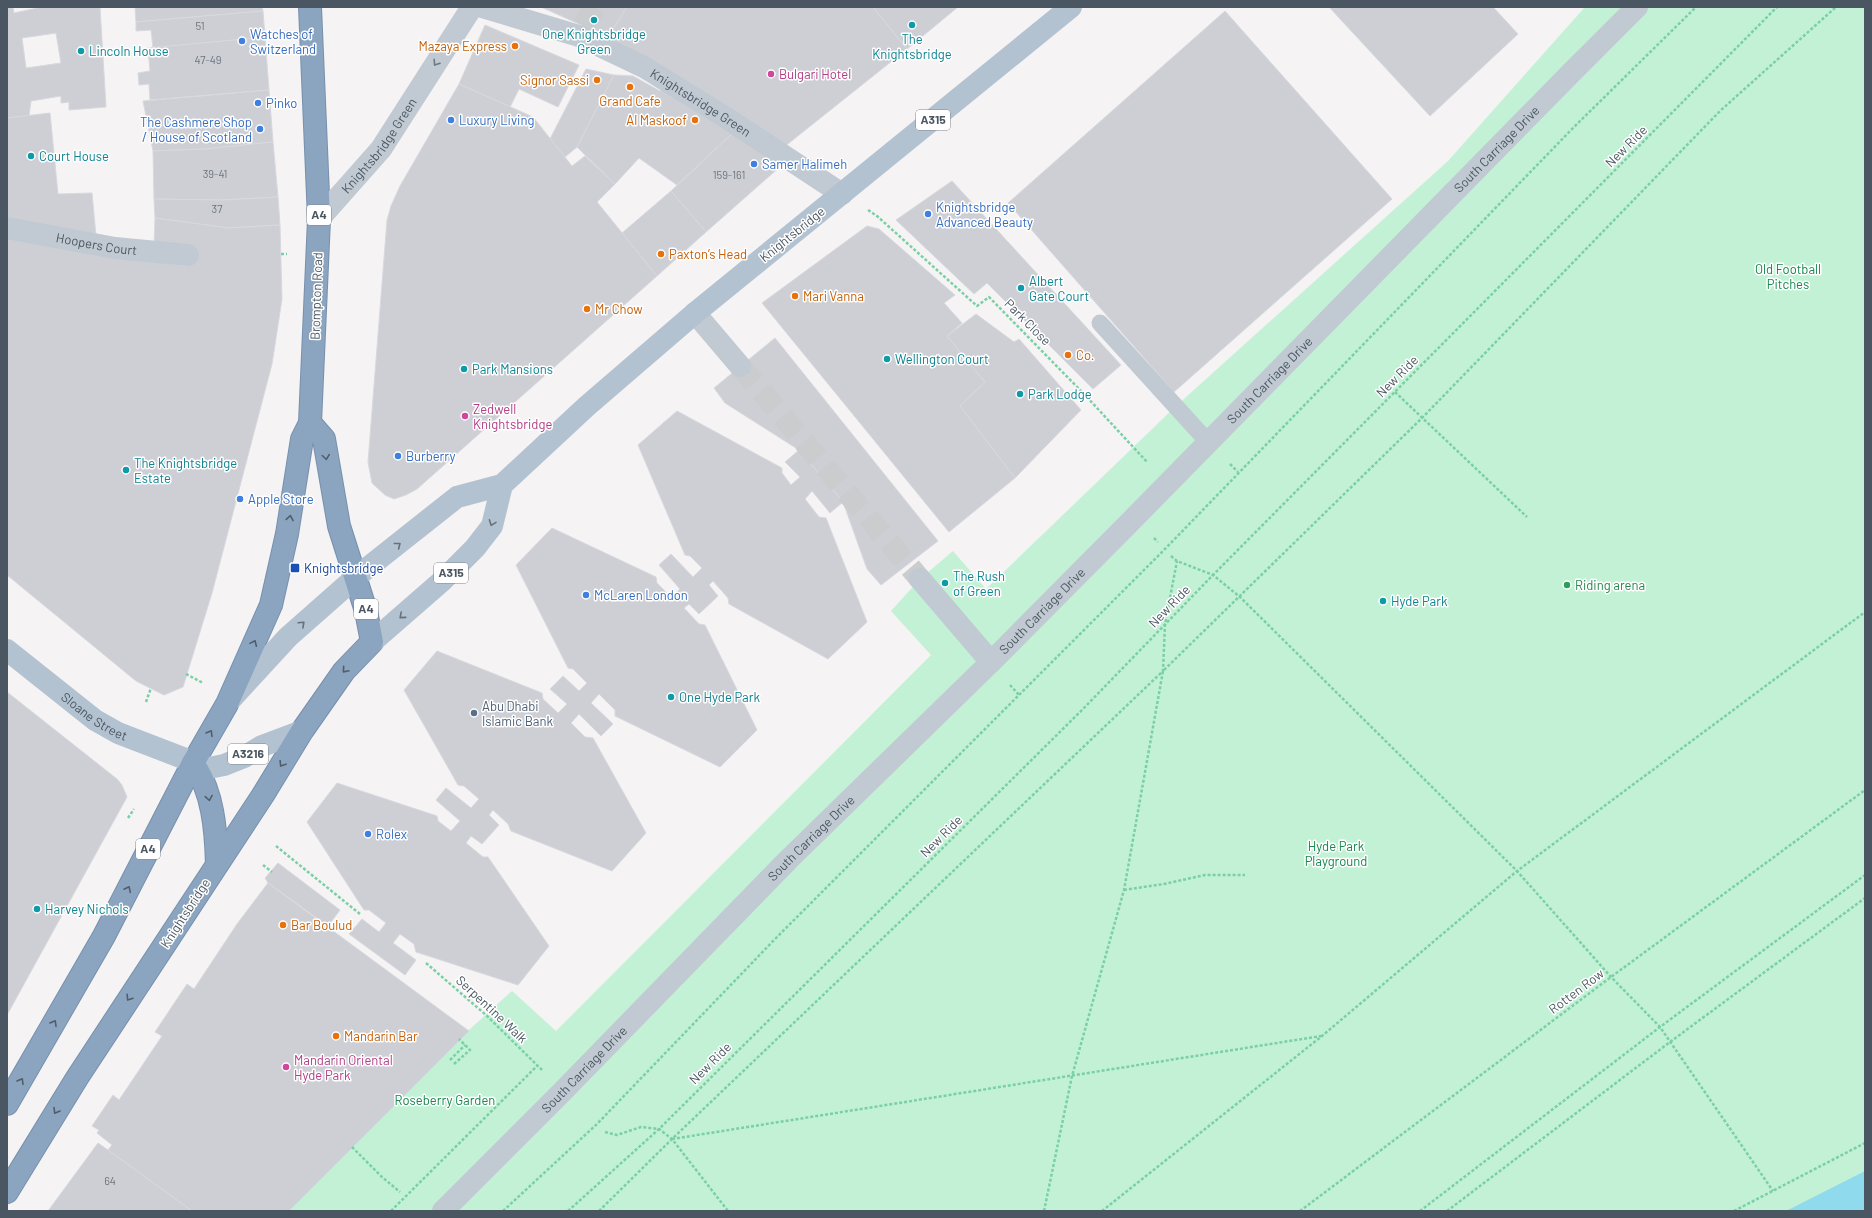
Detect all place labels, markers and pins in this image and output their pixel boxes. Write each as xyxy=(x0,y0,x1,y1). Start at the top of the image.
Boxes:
marker: One Knightsbridge Green xyxy=(589,15,599,25)
marker: The Knightsbridge xyxy=(907,20,917,30)
place label: Watches of Switzerland xyxy=(250,26,316,57)
place label: One Knightsbridge Green xyxy=(542,26,646,57)
place label: The Knightsbridge xyxy=(872,31,952,62)
marker: Watches of Switzerland xyxy=(237,36,247,46)
place label: Mazaya Express xyxy=(419,38,507,54)
marker: Mazaya Express xyxy=(510,41,520,51)
place label: Lincoln House xyxy=(89,43,169,59)
marker: Lincoln House xyxy=(76,46,86,56)
place label: Bulgari Hotel xyxy=(779,66,851,82)
marker: Bulgari Hotel xyxy=(766,69,776,79)
place label: Signor Sassi xyxy=(520,72,589,88)
marker: Signor Sassi xyxy=(592,75,602,85)
marker: Grand Cafe xyxy=(625,82,635,92)
place label: Grand Cafe xyxy=(599,93,661,109)
place label: Pinko xyxy=(266,95,297,111)
marker: Pinko xyxy=(253,98,263,108)
place label: Luxury Living xyxy=(459,112,534,128)
place label: Al Maskoof xyxy=(626,112,687,128)
place label: The Cashmere Shop / House of Scotland xyxy=(140,114,252,145)
marker: Luxury Living xyxy=(446,115,456,125)
marker: Al Maskoof xyxy=(690,115,700,125)
marker: The Cashmere Shop / House of Scotland xyxy=(255,124,265,134)
place label: Court House xyxy=(39,148,109,164)
marker: Court House xyxy=(26,151,36,161)
place label: Samer Halimeh xyxy=(762,156,847,172)
marker: Samer Halimeh xyxy=(749,159,759,169)
place label: Knightsbridge Advanced Beauty xyxy=(936,199,1033,230)
marker: Knightsbridge Advanced Beauty xyxy=(923,209,933,219)
place label: Paxton’s Head xyxy=(669,246,747,262)
marker: Paxton’s Head xyxy=(656,249,666,259)
place label: Albert Gate Court xyxy=(1029,273,1089,304)
marker: Albert Gate Court xyxy=(1016,283,1026,293)
place label: Mari Vanna xyxy=(803,288,864,304)
marker: Mari Vanna xyxy=(790,291,800,301)
place label: Mr Chow xyxy=(595,301,643,317)
marker: Mr Chow xyxy=(582,304,592,314)
place label: Co. xyxy=(1076,347,1094,363)
marker: Co. xyxy=(1063,350,1073,360)
place label: Wellington Court xyxy=(895,351,989,367)
marker: Wellington Court xyxy=(882,354,892,364)
place label: Park Mansions xyxy=(472,361,553,377)
marker: Park Mansions xyxy=(459,364,469,374)
place label: Park Lodge xyxy=(1028,386,1092,402)
marker: Park Lodge xyxy=(1015,389,1025,399)
place label: Zedwell Knightsbridge xyxy=(473,401,552,432)
marker: Zedwell Knightsbridge xyxy=(460,411,470,421)
place label: Burberry xyxy=(406,448,455,464)
marker: Burberry xyxy=(393,451,403,461)
place label: The Knightsbridge Estate xyxy=(134,455,237,486)
marker: The Knightsbridge Estate xyxy=(121,465,131,475)
place label: Apple Store xyxy=(248,491,314,507)
marker: Apple Store xyxy=(235,494,245,504)
place label: Knightsbridge xyxy=(304,560,383,576)
marker: Knightsbridge xyxy=(289,562,301,574)
place label: The Rush of Green xyxy=(953,568,1005,599)
place label: Riding arena xyxy=(1575,577,1645,593)
marker: The Rush of Green xyxy=(940,578,950,588)
marker: Riding arena xyxy=(1562,580,1572,590)
place label: McLaren London xyxy=(594,587,688,603)
marker: McLaren London xyxy=(581,590,591,600)
place label: Hyde Park xyxy=(1391,593,1448,609)
marker: Hyde Park xyxy=(1378,596,1388,606)
place label: One Hyde Park xyxy=(679,689,760,705)
marker: One Hyde Park xyxy=(666,692,676,702)
place label: Abu Dhabi Islamic Bank xyxy=(482,698,553,729)
marker: Abu Dhabi Islamic Bank xyxy=(469,708,479,718)
place label: Rolex xyxy=(376,826,407,842)
marker: Rolex xyxy=(363,829,373,839)
place label: Harvey Nichols xyxy=(45,901,129,917)
marker: Harvey Nichols xyxy=(32,904,42,914)
place label: Bar Boulud xyxy=(291,917,352,933)
marker: Bar Boulud xyxy=(278,920,288,930)
place label: Mandarin Bar xyxy=(344,1028,418,1044)
marker: Mandarin Bar xyxy=(331,1031,341,1041)
place label: Mandarin Oriental Hyde Park xyxy=(294,1052,393,1083)
marker: Mandarin Oriental Hyde Park xyxy=(281,1062,291,1072)

